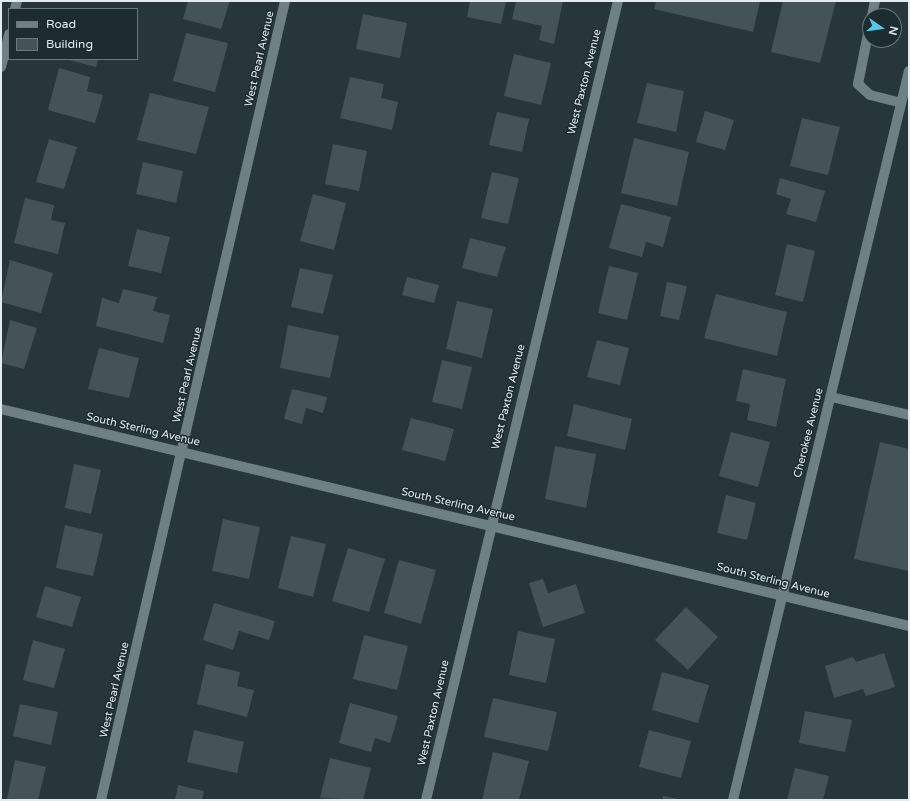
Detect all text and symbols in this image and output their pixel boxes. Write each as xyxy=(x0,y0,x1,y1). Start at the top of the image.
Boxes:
legend xyxy=(8,8,138,60)
north arrow xyxy=(862,8,902,48)
street label: West Pearl Avenue xyxy=(243,10,277,108)
text: Road xyxy=(46,17,76,31)
text: N xyxy=(886,25,901,36)
street label: West Paxton Avenue xyxy=(566,28,604,136)
text: Building xyxy=(46,37,93,51)
street label: West Pearl Avenue xyxy=(171,326,205,424)
street label: West Paxton Avenue xyxy=(490,343,528,451)
street label: Cherokee Avenue xyxy=(791,387,827,479)
street label: South Sterling Avenue xyxy=(85,410,201,450)
street label: South Sterling Avenue xyxy=(400,485,516,525)
street label: South Sterling Avenue xyxy=(715,561,831,601)
street label: West Pearl Avenue xyxy=(98,641,132,739)
street label: West Paxton Avenue xyxy=(415,659,453,767)

